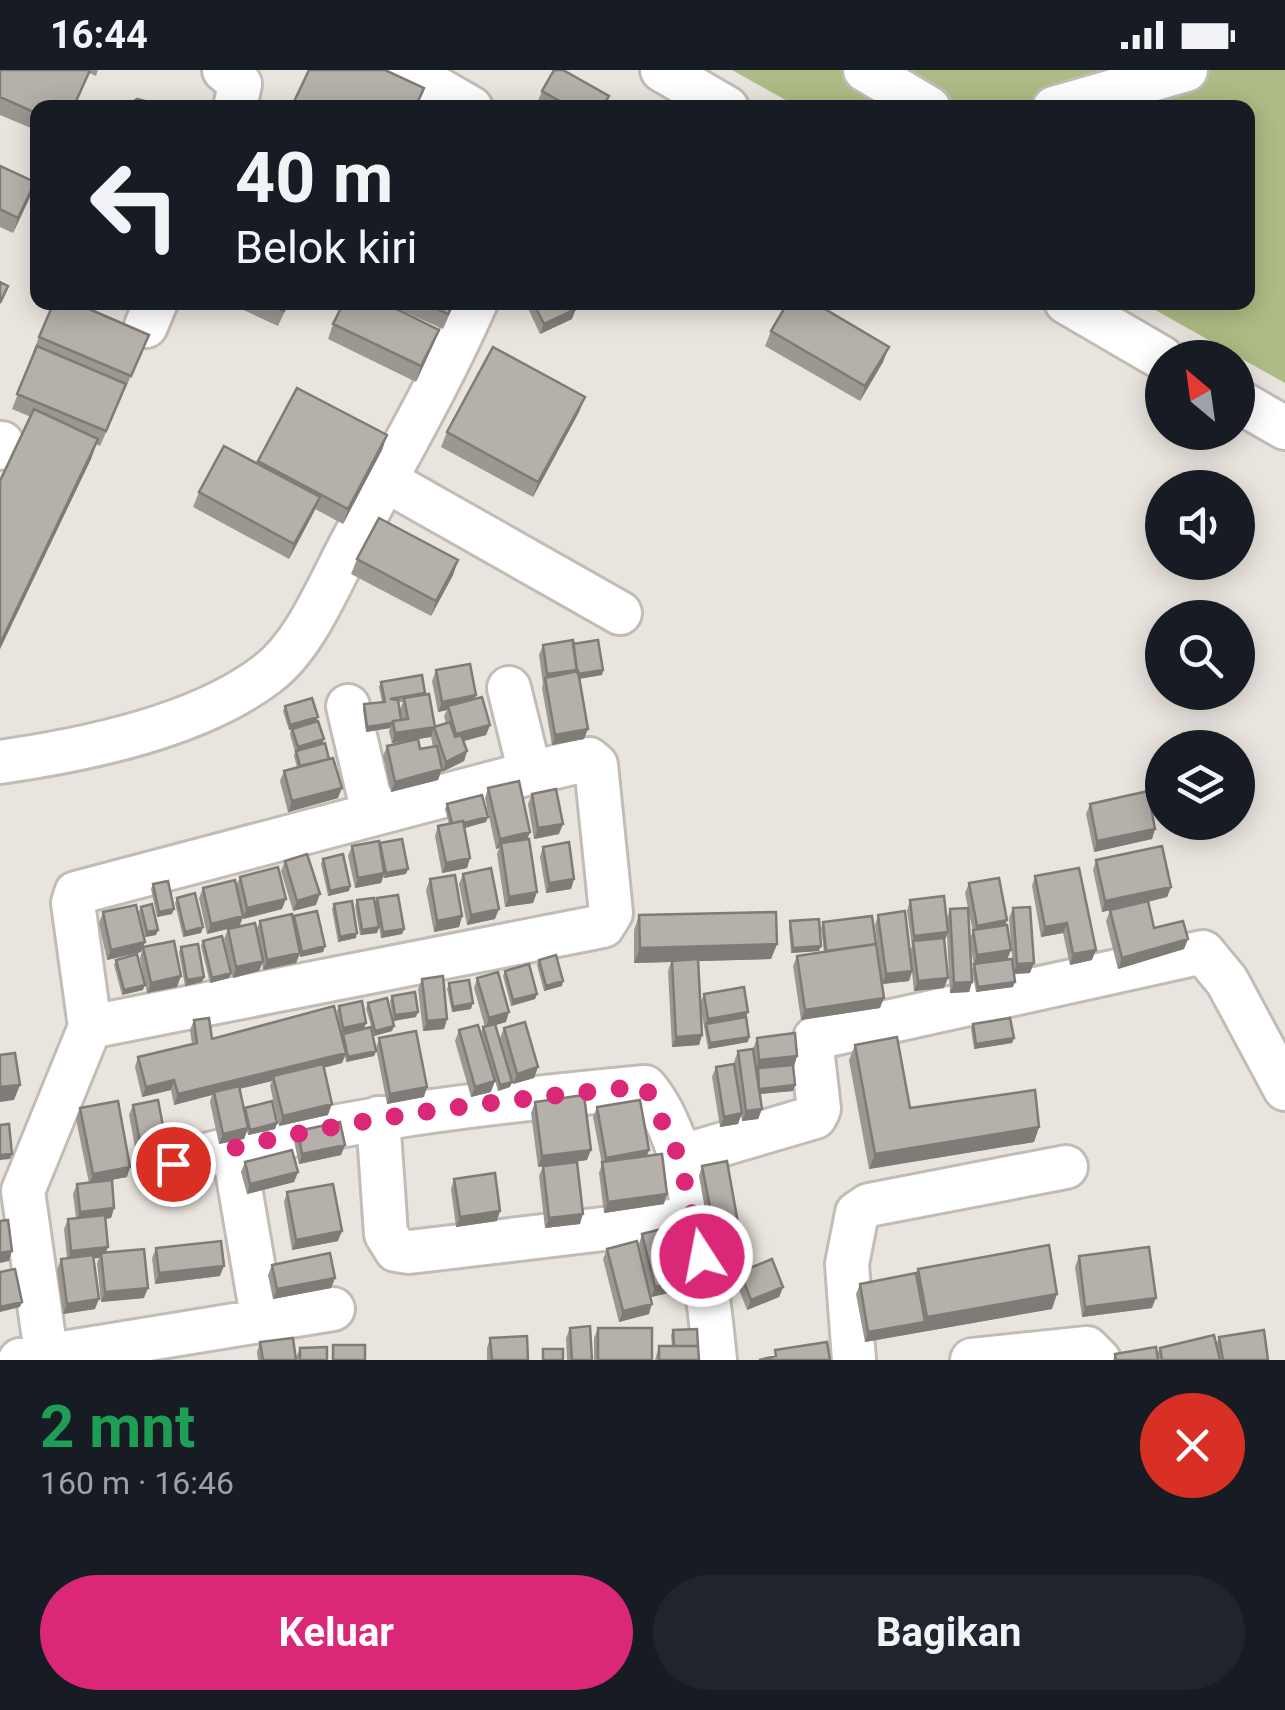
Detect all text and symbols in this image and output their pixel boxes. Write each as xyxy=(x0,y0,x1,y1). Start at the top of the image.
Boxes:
text: 16:44 xyxy=(50,13,148,57)
text: 40 m xyxy=(235,137,393,219)
icon: left xyxy=(70,140,200,270)
text: Belok kiri xyxy=(235,221,417,274)
north arrow xyxy=(1145,340,1255,450)
map controls xyxy=(1145,340,1255,840)
button: sound xyxy=(1145,470,1255,580)
button: search xyxy=(1145,600,1255,710)
button: layers xyxy=(1145,730,1255,840)
pin xyxy=(131,1122,216,1207)
icon: arrive xyxy=(146,1137,201,1192)
position arrow xyxy=(650,1204,754,1308)
text: 2 mnt xyxy=(40,1391,195,1462)
button: close xyxy=(1140,1393,1245,1498)
text: 160 m · 16:46 xyxy=(40,1464,234,1502)
button: Keluar xyxy=(40,1575,633,1690)
button: Bagikan xyxy=(653,1575,1245,1690)

